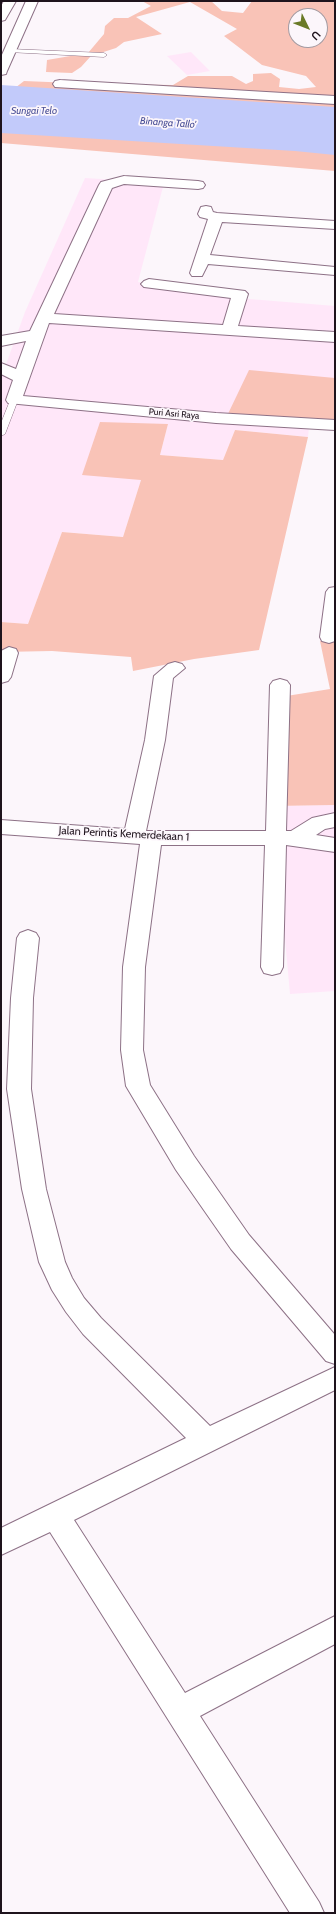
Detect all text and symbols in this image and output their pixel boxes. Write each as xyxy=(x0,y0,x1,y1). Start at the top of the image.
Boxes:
north arrow xyxy=(288,8,328,48)
text: U xyxy=(308,28,324,43)
water label: Sungai Telo xyxy=(11,105,57,117)
water label: Binanga Tallo' xyxy=(140,115,196,131)
street label: Puri Asri Raya xyxy=(148,406,200,422)
street label: Jalan Perintis Kemerdekaan 1 xyxy=(58,824,190,844)

